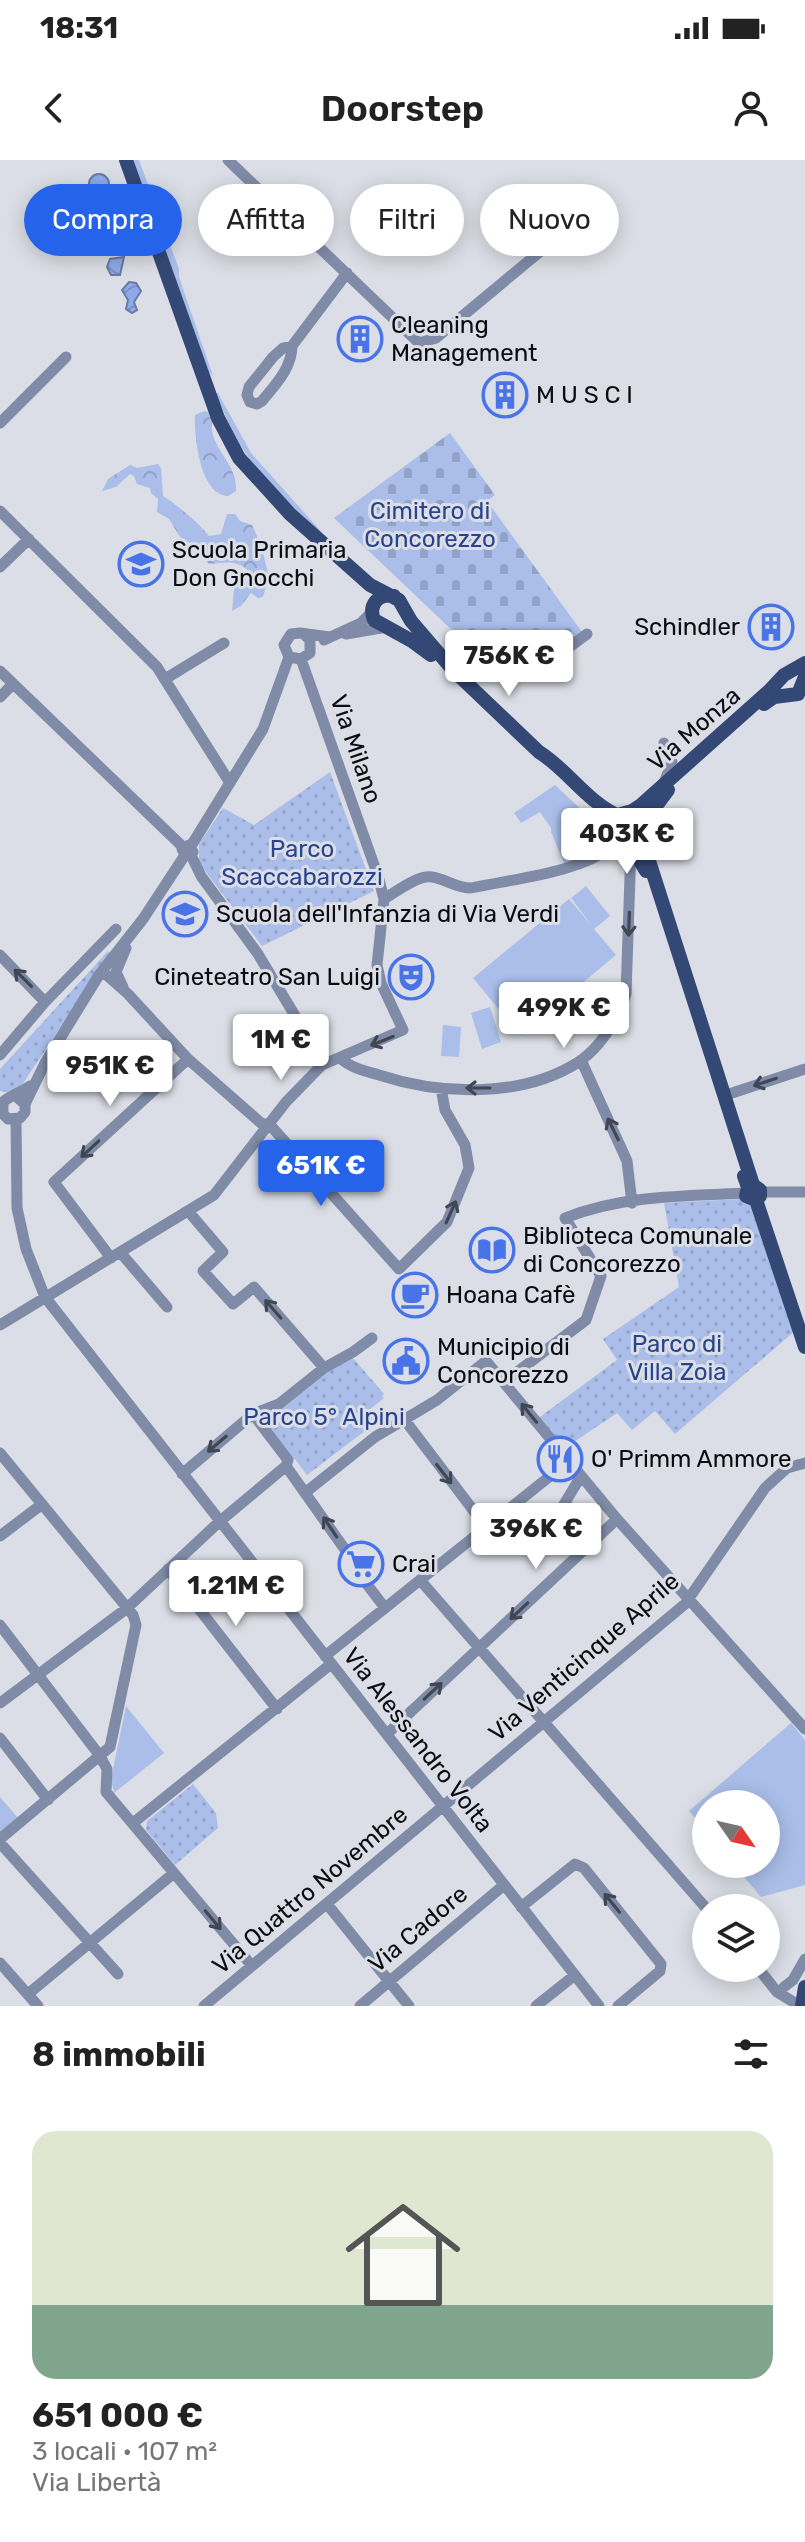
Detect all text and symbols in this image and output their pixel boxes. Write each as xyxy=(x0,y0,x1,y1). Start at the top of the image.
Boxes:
text: 18:31 xyxy=(40,10,118,46)
icon: back xyxy=(32,86,76,130)
icon: person xyxy=(729,86,773,130)
text: Doorstep xyxy=(321,87,484,130)
chip: Compra xyxy=(24,184,182,256)
chip: Affitta xyxy=(198,184,334,256)
chip: Filtri xyxy=(350,184,464,256)
chip: Nuovo xyxy=(480,184,619,256)
place label: Cleaning Management xyxy=(391,311,537,367)
building icon: Cleaning Management xyxy=(336,315,384,363)
building icon: M U S C I xyxy=(481,371,529,419)
place label: M U S C I xyxy=(536,381,633,409)
park label: Cimitero di Concorezzo xyxy=(364,497,496,553)
place label: Scuola Primaria Don Gnocchi xyxy=(172,536,346,592)
school or university icon: Scuola Primaria Don Gnocchi xyxy=(117,540,165,588)
building icon: Schindler xyxy=(747,603,795,651)
place label: Schindler xyxy=(634,613,740,641)
pin: 756K € xyxy=(444,630,574,698)
text: 756K € xyxy=(463,640,555,671)
street label: Via Monza xyxy=(642,681,746,777)
street label: Via Milano xyxy=(324,691,388,807)
pin: 403K € xyxy=(562,808,692,876)
text: 403K € xyxy=(579,818,675,849)
park label: Parco Scaccabarozzi xyxy=(221,835,383,891)
school or university icon: Scuola dell'Infanzia di Via Verdi xyxy=(161,890,209,938)
place label: Scuola dell'Infanzia di Via Verdi xyxy=(216,900,559,928)
one-way arrow xyxy=(622,910,637,937)
theatre icon: Cineteatro San Luigi xyxy=(387,953,435,1001)
place label: Cineteatro San Luigi xyxy=(154,963,380,991)
one-way arrow xyxy=(14,969,33,988)
pin: 499K € xyxy=(499,982,629,1050)
text: 499K € xyxy=(517,992,611,1023)
pin: 1M € xyxy=(234,1014,328,1082)
text: 1M € xyxy=(251,1024,311,1055)
one-way arrow xyxy=(370,1035,395,1049)
pin: 951K € xyxy=(45,1040,175,1108)
text: 951K € xyxy=(65,1050,155,1081)
one-way arrow xyxy=(753,1075,779,1090)
one-way arrow xyxy=(465,1080,492,1096)
one-way arrow xyxy=(605,1117,620,1141)
one-way arrow xyxy=(80,1140,100,1159)
pin: 651K € xyxy=(256,1140,386,1208)
text: 651K € xyxy=(276,1150,366,1181)
one-way arrow xyxy=(444,1200,459,1224)
place label: Biblioteca Comunale di Concorezzo xyxy=(523,1222,752,1278)
library icon: Biblioteca Comunale di Concorezzo xyxy=(468,1226,516,1274)
cafe icon: Hoana Cafè xyxy=(391,1271,439,1319)
place label: Hoana Cafè xyxy=(446,1281,575,1309)
one-way arrow xyxy=(264,1300,282,1320)
park label: Parco di Villa Zoia xyxy=(627,1330,727,1386)
place label: Municipio di Concorezzo xyxy=(437,1333,570,1389)
public building icon: Municipio di Concorezzo xyxy=(382,1337,430,1385)
park label: Parco 5° Alpini xyxy=(243,1403,405,1431)
one-way arrow xyxy=(520,1403,538,1424)
one-way arrow xyxy=(207,1435,228,1453)
restaurant icon: O' Primm Ammore xyxy=(536,1435,584,1483)
place label: O' Primm Ammore xyxy=(591,1445,791,1473)
one-way arrow xyxy=(436,1463,453,1484)
pin: 396K € xyxy=(471,1503,601,1571)
text: 396K € xyxy=(489,1513,583,1544)
one-way arrow xyxy=(322,1516,338,1539)
supermarket icon: Crai xyxy=(337,1540,385,1588)
place label: Crai xyxy=(392,1550,436,1578)
pin: 1.21M € xyxy=(162,1560,310,1628)
street label: Via Venticinque Aprile xyxy=(483,1567,685,1747)
text: 1.21M € xyxy=(187,1570,285,1601)
one-way arrow xyxy=(509,1601,529,1620)
street label: Via Alessandro Volta xyxy=(337,1642,499,1838)
one-way arrow xyxy=(422,1683,442,1701)
north arrow xyxy=(692,1790,780,1878)
map controls xyxy=(692,1790,780,1982)
street label: Via Quattro Novembre xyxy=(207,1800,413,1980)
street label: Via Cadore xyxy=(363,1880,473,1978)
one-way arrow xyxy=(603,1893,621,1914)
button: layers xyxy=(692,1894,780,1982)
one-way arrow xyxy=(204,1909,222,1929)
icon: filters xyxy=(729,2032,773,2076)
text: 8 immobili xyxy=(32,2034,206,2075)
icon: home xyxy=(331,2183,475,2327)
text: 651 000 € xyxy=(32,2395,203,2436)
text: 3 locali · 107 m² xyxy=(32,2436,217,2467)
text: Via Libertà xyxy=(32,2467,161,2498)

